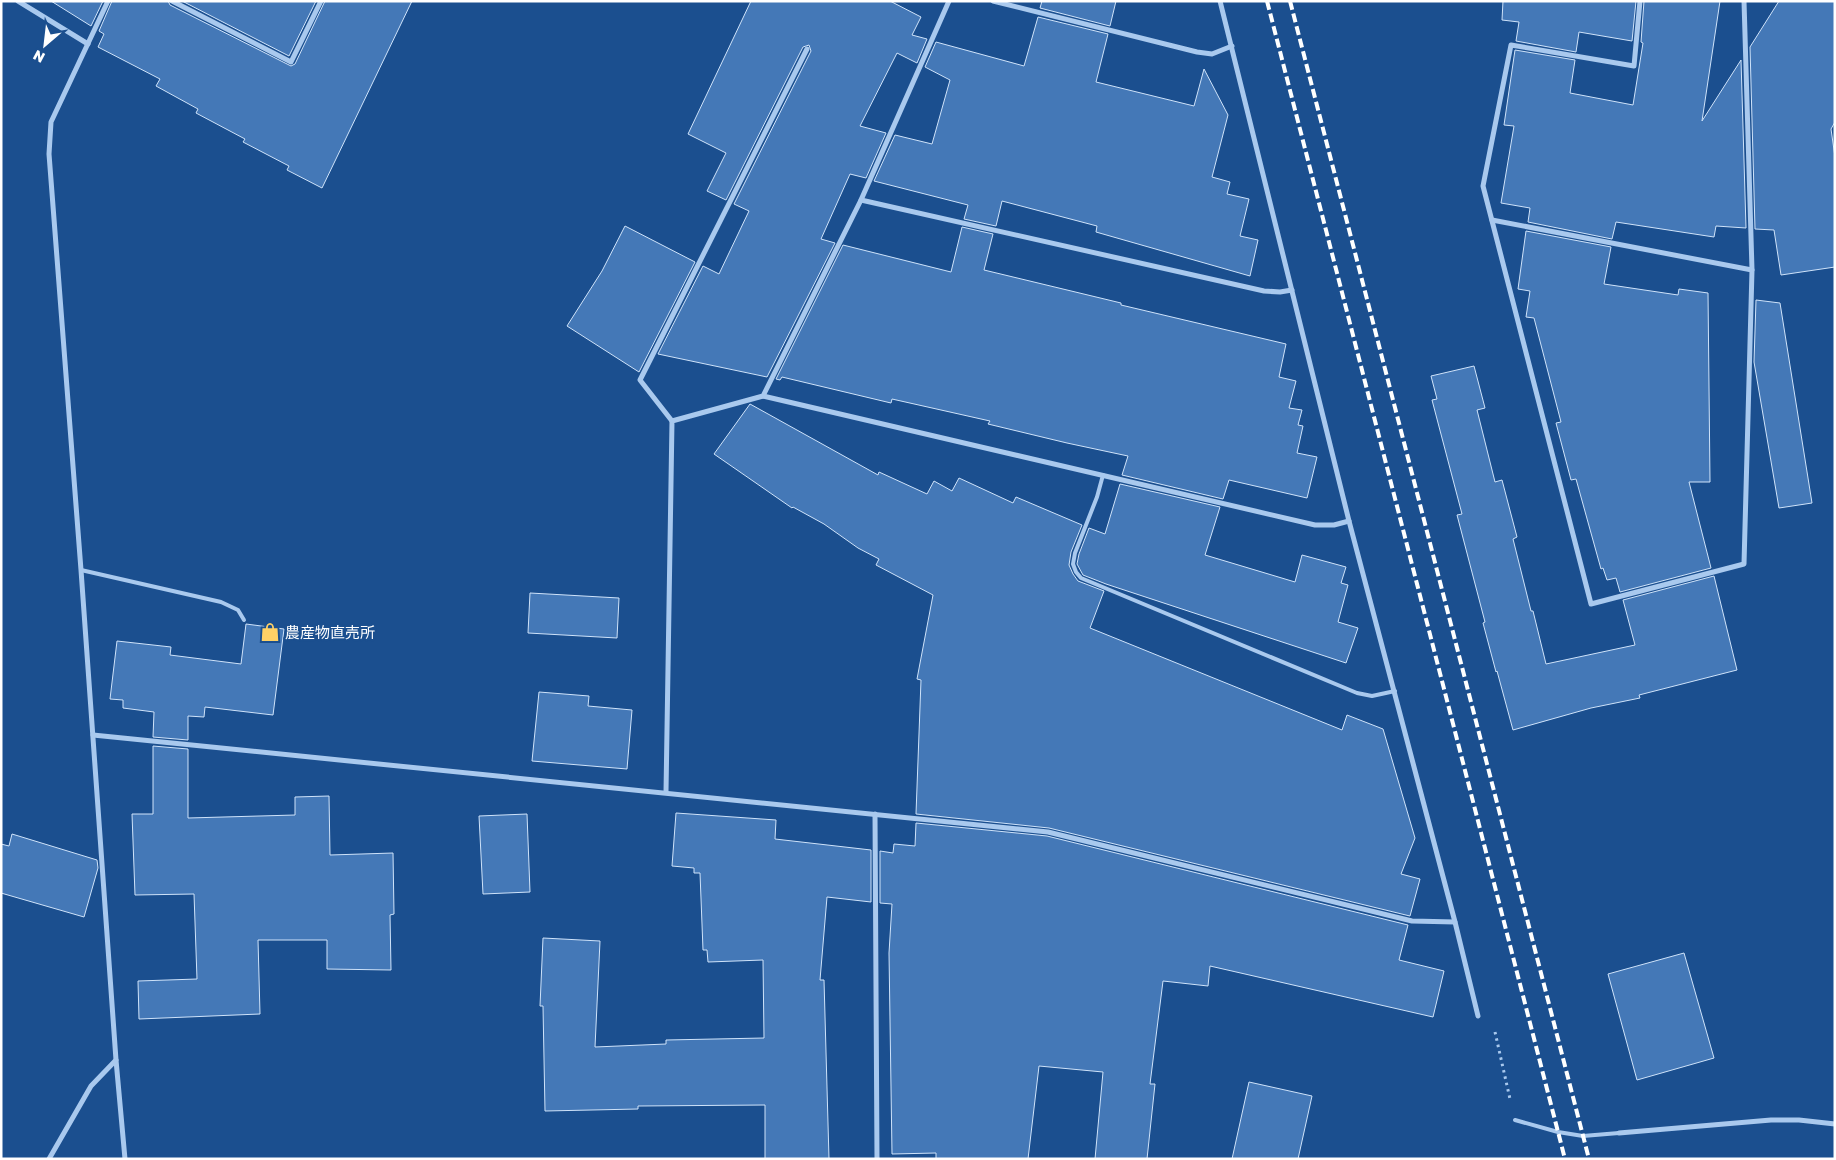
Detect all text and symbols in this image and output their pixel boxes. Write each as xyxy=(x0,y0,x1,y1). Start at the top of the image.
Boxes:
north arrow xyxy=(20,20,70,70)
text: N xyxy=(30,47,47,67)
shop icon: 農産物直売所 xyxy=(259,621,281,643)
place label: 農産物直売所 xyxy=(285,623,375,641)

